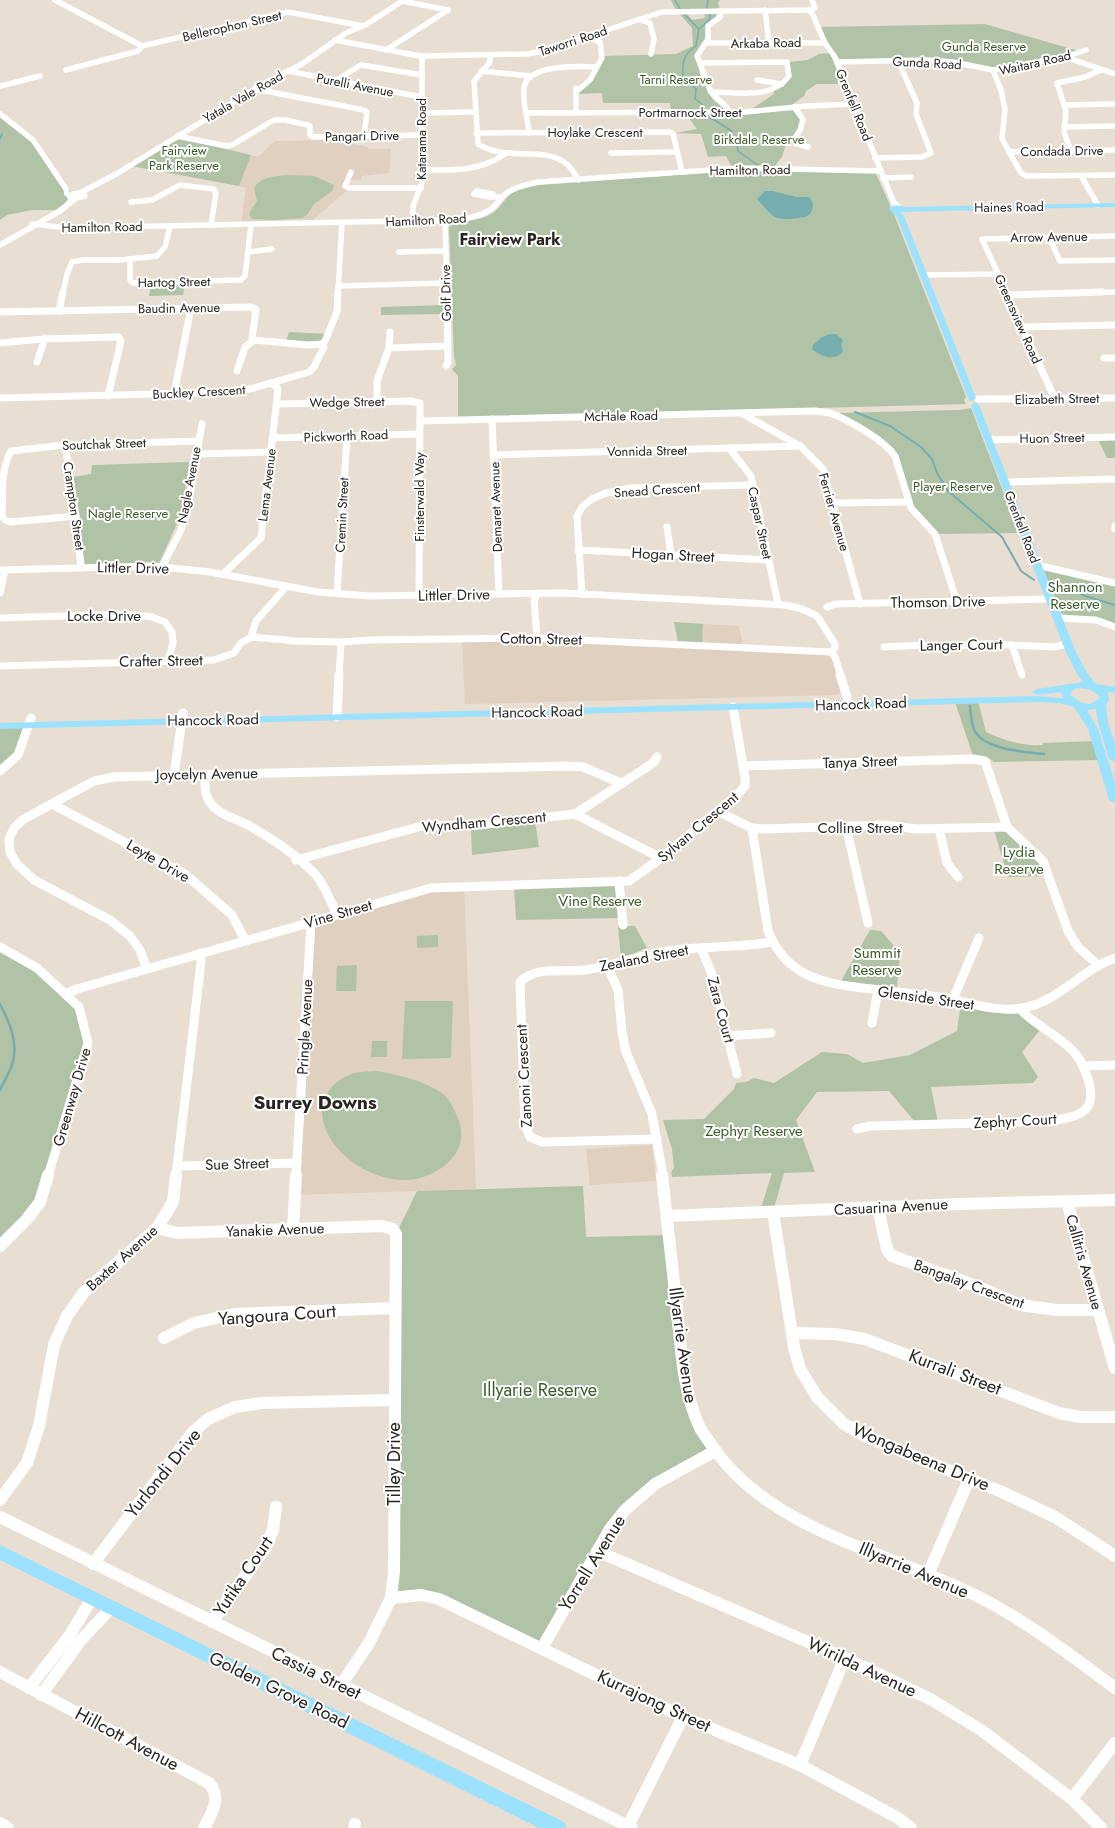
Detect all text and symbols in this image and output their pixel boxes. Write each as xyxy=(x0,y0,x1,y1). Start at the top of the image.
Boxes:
street label: Bellerophon Street xyxy=(181,5,284,47)
street label: Taworri Road xyxy=(536,21,610,61)
street label: Arkaba Road xyxy=(731,33,801,53)
park label: Gunda Reserve xyxy=(942,37,1026,56)
street label: Waitara Road xyxy=(997,46,1073,80)
street label: Gunda Road xyxy=(892,52,962,74)
street label: Yatala Vale Road xyxy=(199,66,287,128)
street label: Grenfell Road xyxy=(831,66,877,144)
street label: Purelli Avenue xyxy=(315,68,396,102)
park label: Tarni Reserve xyxy=(640,70,713,89)
street label: Katarama Road xyxy=(412,98,431,180)
street label: Portmarnock Street xyxy=(638,103,742,122)
street label: Hoylake Crescent xyxy=(547,123,643,142)
street label: Pangari Drive xyxy=(325,126,400,146)
park label: Birkdale Reserve xyxy=(713,130,805,149)
park label: Fairview Park Reserve xyxy=(149,141,219,175)
street label: Condada Drive xyxy=(1020,141,1104,161)
street label: Hamilton Road xyxy=(709,160,791,180)
street label: Haines Road xyxy=(974,197,1044,217)
street label: Hamilton Road xyxy=(385,208,467,232)
street label: Hamilton Road xyxy=(61,217,143,237)
street label: Arrow Avenue xyxy=(1010,227,1088,247)
district label: Fairview Park xyxy=(459,228,561,251)
street label: Golf Drive xyxy=(436,264,456,322)
street label: Greensview Road xyxy=(990,271,1046,367)
street label: Hartog Street xyxy=(138,272,211,292)
street label: Baudin Avenue xyxy=(138,298,221,318)
street label: Buckley Crescent xyxy=(152,380,247,404)
street label: Elizabeth Street xyxy=(1014,389,1100,409)
street label: Wedge Street xyxy=(309,392,386,412)
street label: McHale Road xyxy=(584,406,658,426)
street label: Pickworth Road xyxy=(303,425,389,447)
street label: Huon Street xyxy=(1019,428,1086,448)
street label: Soutchak Street xyxy=(62,433,147,455)
street label: Vonnida Street xyxy=(607,441,688,461)
street label: Nagle Avenue xyxy=(172,445,206,525)
street label: Lema Avenue xyxy=(253,447,281,523)
street label: Finsterwald Way xyxy=(410,452,429,542)
street label: Crampton Street xyxy=(58,461,90,552)
street label: Demaret Avenue xyxy=(485,461,507,553)
street label: Ferrier Avenue xyxy=(814,471,854,554)
street label: Cremin Street xyxy=(331,476,353,553)
street label: Snead Crescent xyxy=(613,477,702,502)
park label: Player Reserve xyxy=(913,477,993,496)
street label: Caspar Street xyxy=(743,485,777,562)
street label: Grenfell Road xyxy=(999,488,1045,566)
park label: Nagle Reserve xyxy=(88,504,168,523)
street label: Hogan Street xyxy=(631,542,715,568)
street label: Littler Drive xyxy=(97,556,169,580)
park label: Shannon Reserve xyxy=(1047,576,1103,615)
street label: Littler Drive xyxy=(418,583,490,607)
street label: Thomson Drive xyxy=(890,590,986,614)
street label: Locke Drive xyxy=(67,605,141,627)
street label: Cotton Street xyxy=(500,627,583,651)
street label: Langer Court xyxy=(919,633,1003,657)
street label: Crafter Street xyxy=(119,649,203,673)
street label: Hancock Road xyxy=(815,691,907,717)
street label: Hancock Road xyxy=(491,700,583,724)
street label: Hancock Road xyxy=(167,708,259,732)
street label: Tanya Street xyxy=(822,750,898,774)
street label: Joycelyn Avenue xyxy=(154,762,258,786)
street label: Sylvan Crescent xyxy=(653,786,744,868)
street label: Wyndham Crescent xyxy=(421,806,547,838)
street label: Colline Street xyxy=(817,817,903,839)
street label: Leyte Drive xyxy=(122,834,194,888)
park label: Lydia Reserve xyxy=(994,841,1044,880)
park label: Vine Reserve xyxy=(558,890,642,912)
street label: Vine Street xyxy=(301,894,375,934)
street label: Zealand Street xyxy=(598,939,691,977)
park label: Summit Reserve xyxy=(852,942,902,981)
street label: Zara Court xyxy=(702,975,740,1046)
street label: Pringle Avenue xyxy=(292,978,319,1075)
street label: Glenside Street xyxy=(876,980,976,1016)
street label: Zanoni Crescent xyxy=(510,1024,538,1128)
street label: Greenway Drive xyxy=(47,1045,97,1149)
district label: Surrey Downs xyxy=(253,1089,377,1116)
street label: Zephyr Court xyxy=(973,1108,1057,1134)
park label: Zephyr Reserve xyxy=(705,1120,803,1142)
street label: Sue Street xyxy=(205,1152,270,1176)
street label: Casuarina Avenue xyxy=(834,1193,949,1221)
street label: Callitris Avenue xyxy=(1060,1212,1108,1312)
street label: Yanakie Avenue xyxy=(225,1217,325,1243)
street label: Baxter Avenue xyxy=(81,1220,163,1296)
street label: Bangalay Crescent xyxy=(911,1254,1028,1314)
street label: Illyarrie Avenue xyxy=(662,1285,704,1405)
street label: Yangoura Court xyxy=(217,1298,338,1332)
street label: Kurrali Street xyxy=(905,1342,1006,1402)
park label: Illyarie Reserve xyxy=(483,1377,597,1403)
street label: Wongabeena Drive xyxy=(848,1416,994,1498)
street label: Tilley Drive xyxy=(381,1422,407,1506)
street label: Yurlondi Drive xyxy=(119,1423,207,1523)
street label: Yorrell Avenue xyxy=(552,1510,632,1616)
street label: Yutika Court xyxy=(207,1530,280,1621)
street label: Illyarrie Avenue xyxy=(855,1535,973,1605)
street label: Wirilda Avenue xyxy=(803,1630,921,1704)
street label: Cassia Street xyxy=(267,1640,366,1706)
street label: Golden Grove Road xyxy=(205,1645,353,1735)
street label: Kurrajong Street xyxy=(593,1663,716,1739)
street label: Hillcott Avenue xyxy=(70,1701,184,1777)

